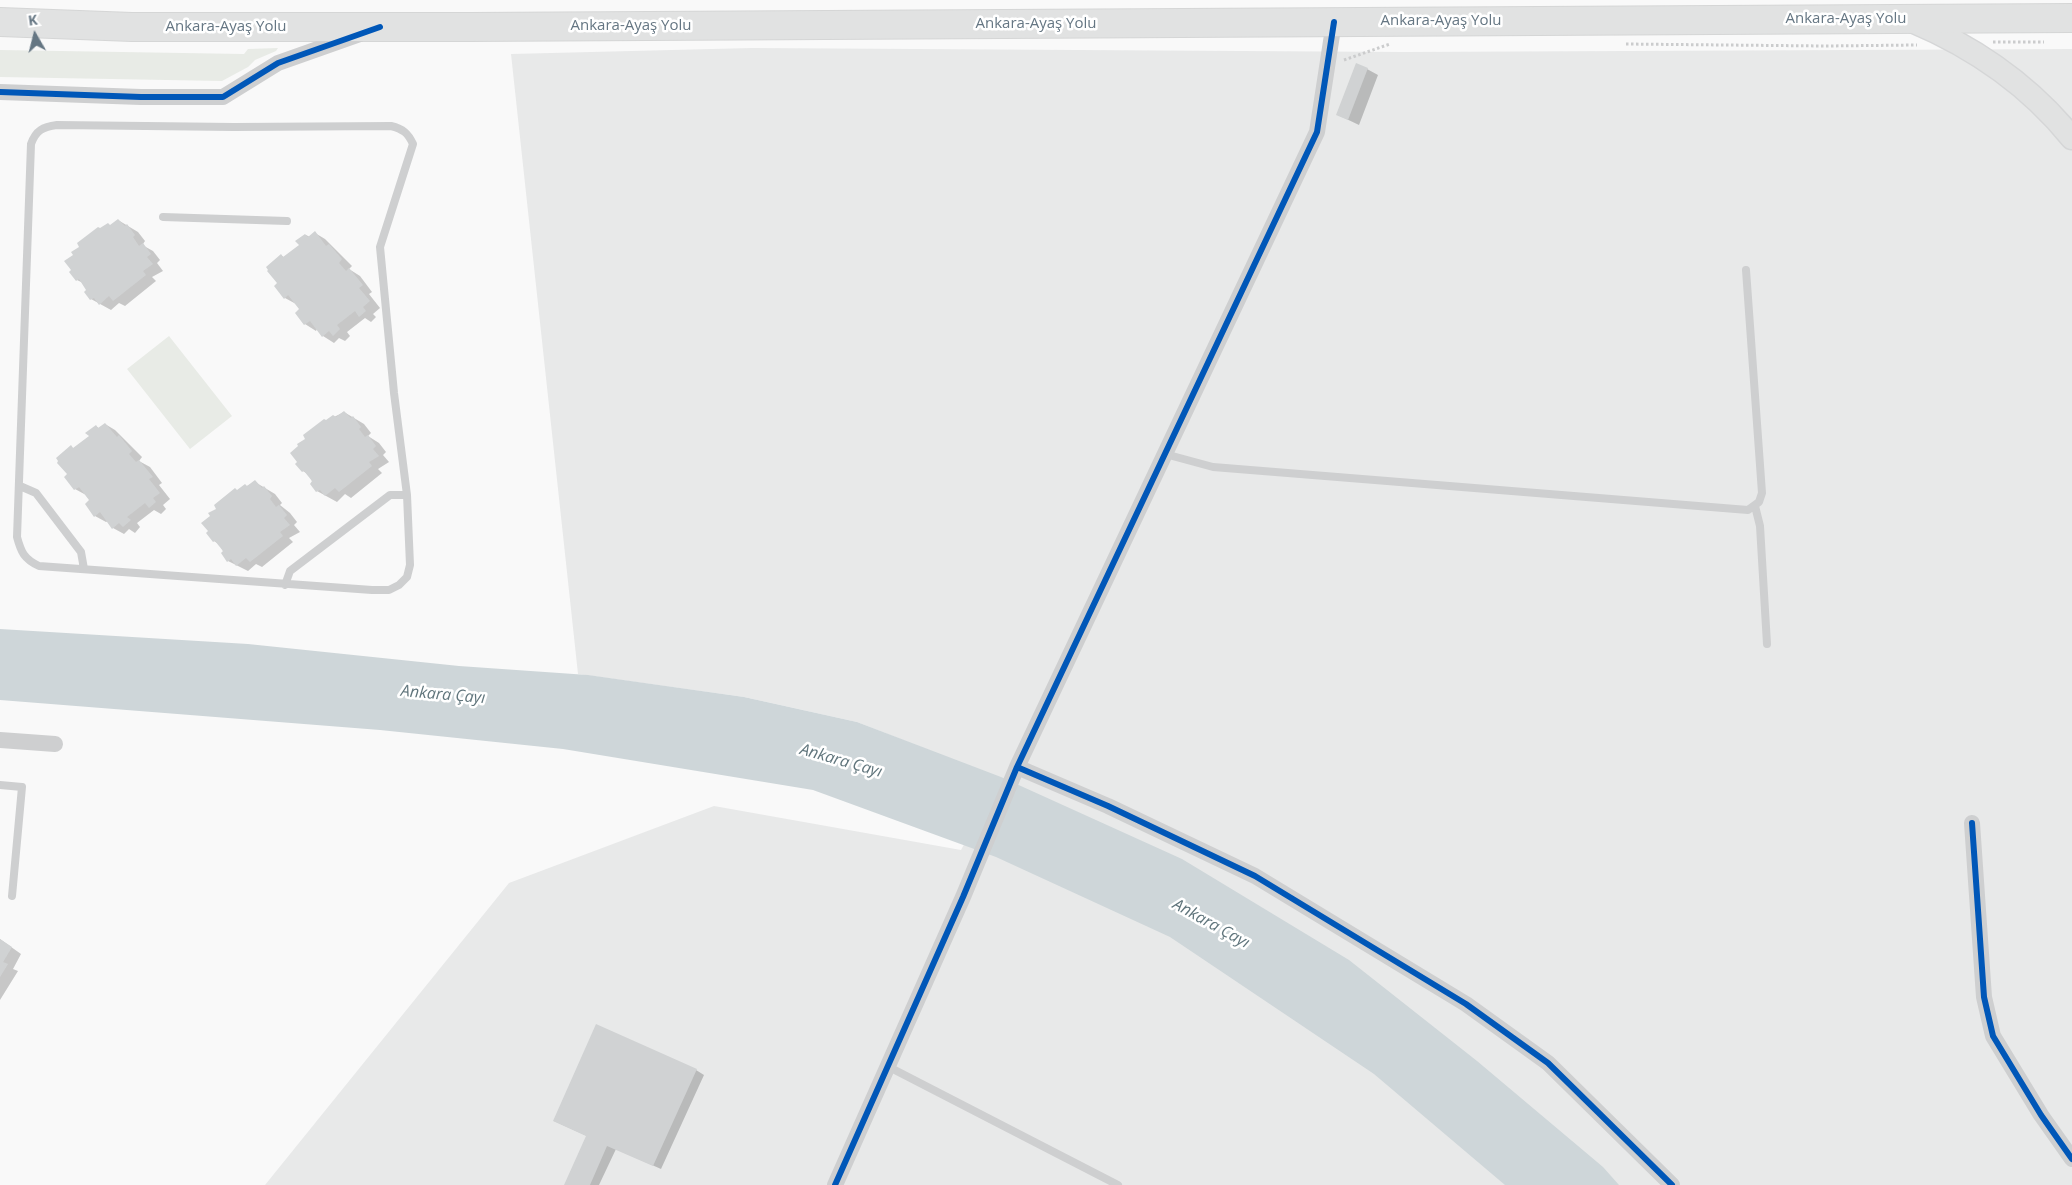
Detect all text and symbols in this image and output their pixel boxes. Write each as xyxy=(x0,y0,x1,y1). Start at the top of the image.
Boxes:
north arrow xyxy=(10,10,60,60)
text: K xyxy=(27,10,39,30)
street label: Ankara-Ayaş Yolu xyxy=(1786,10,1906,28)
street label: Ankara-Ayaş Yolu xyxy=(1381,12,1501,30)
street label: Ankara-Ayaş Yolu xyxy=(976,15,1096,33)
street label: Ankara-Ayaş Yolu xyxy=(571,17,691,35)
street label: Ankara-Ayaş Yolu xyxy=(166,18,286,36)
water label: Ankara Çayı xyxy=(400,682,486,708)
water label: Ankara Çayı xyxy=(798,740,884,782)
water label: Ankara Çayı xyxy=(1169,895,1253,953)

